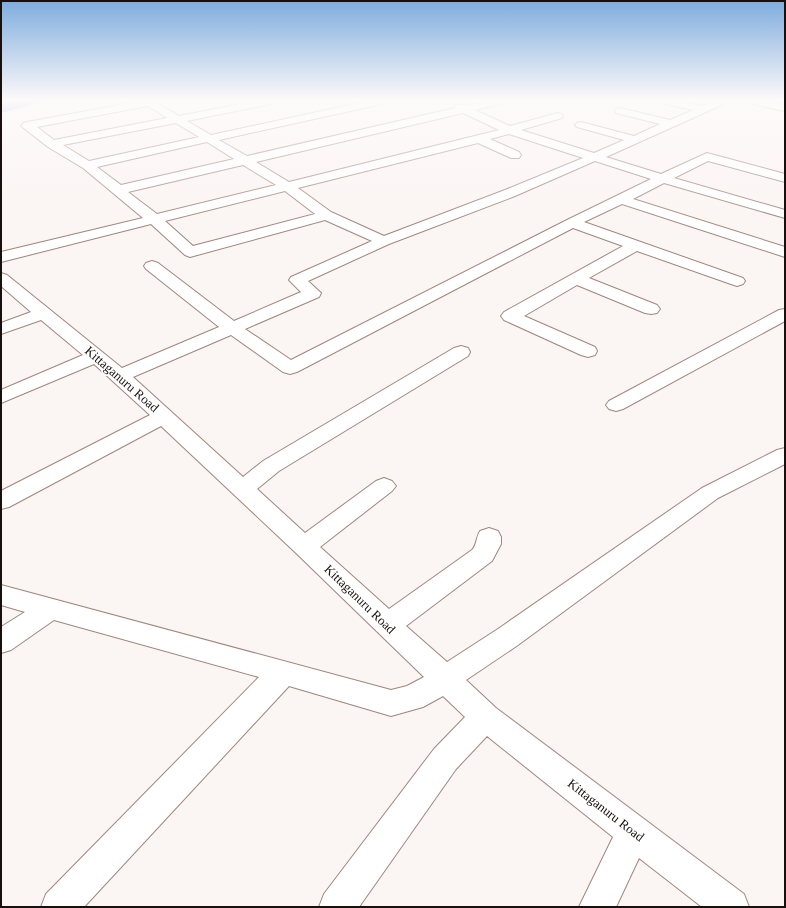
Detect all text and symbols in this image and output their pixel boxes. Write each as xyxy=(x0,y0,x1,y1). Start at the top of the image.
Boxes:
street label: Kittaganuru Road xyxy=(82,343,162,415)
street label: Kittaganuru Road xyxy=(321,561,399,637)
street label: Kittaganuru Road xyxy=(565,776,648,845)

